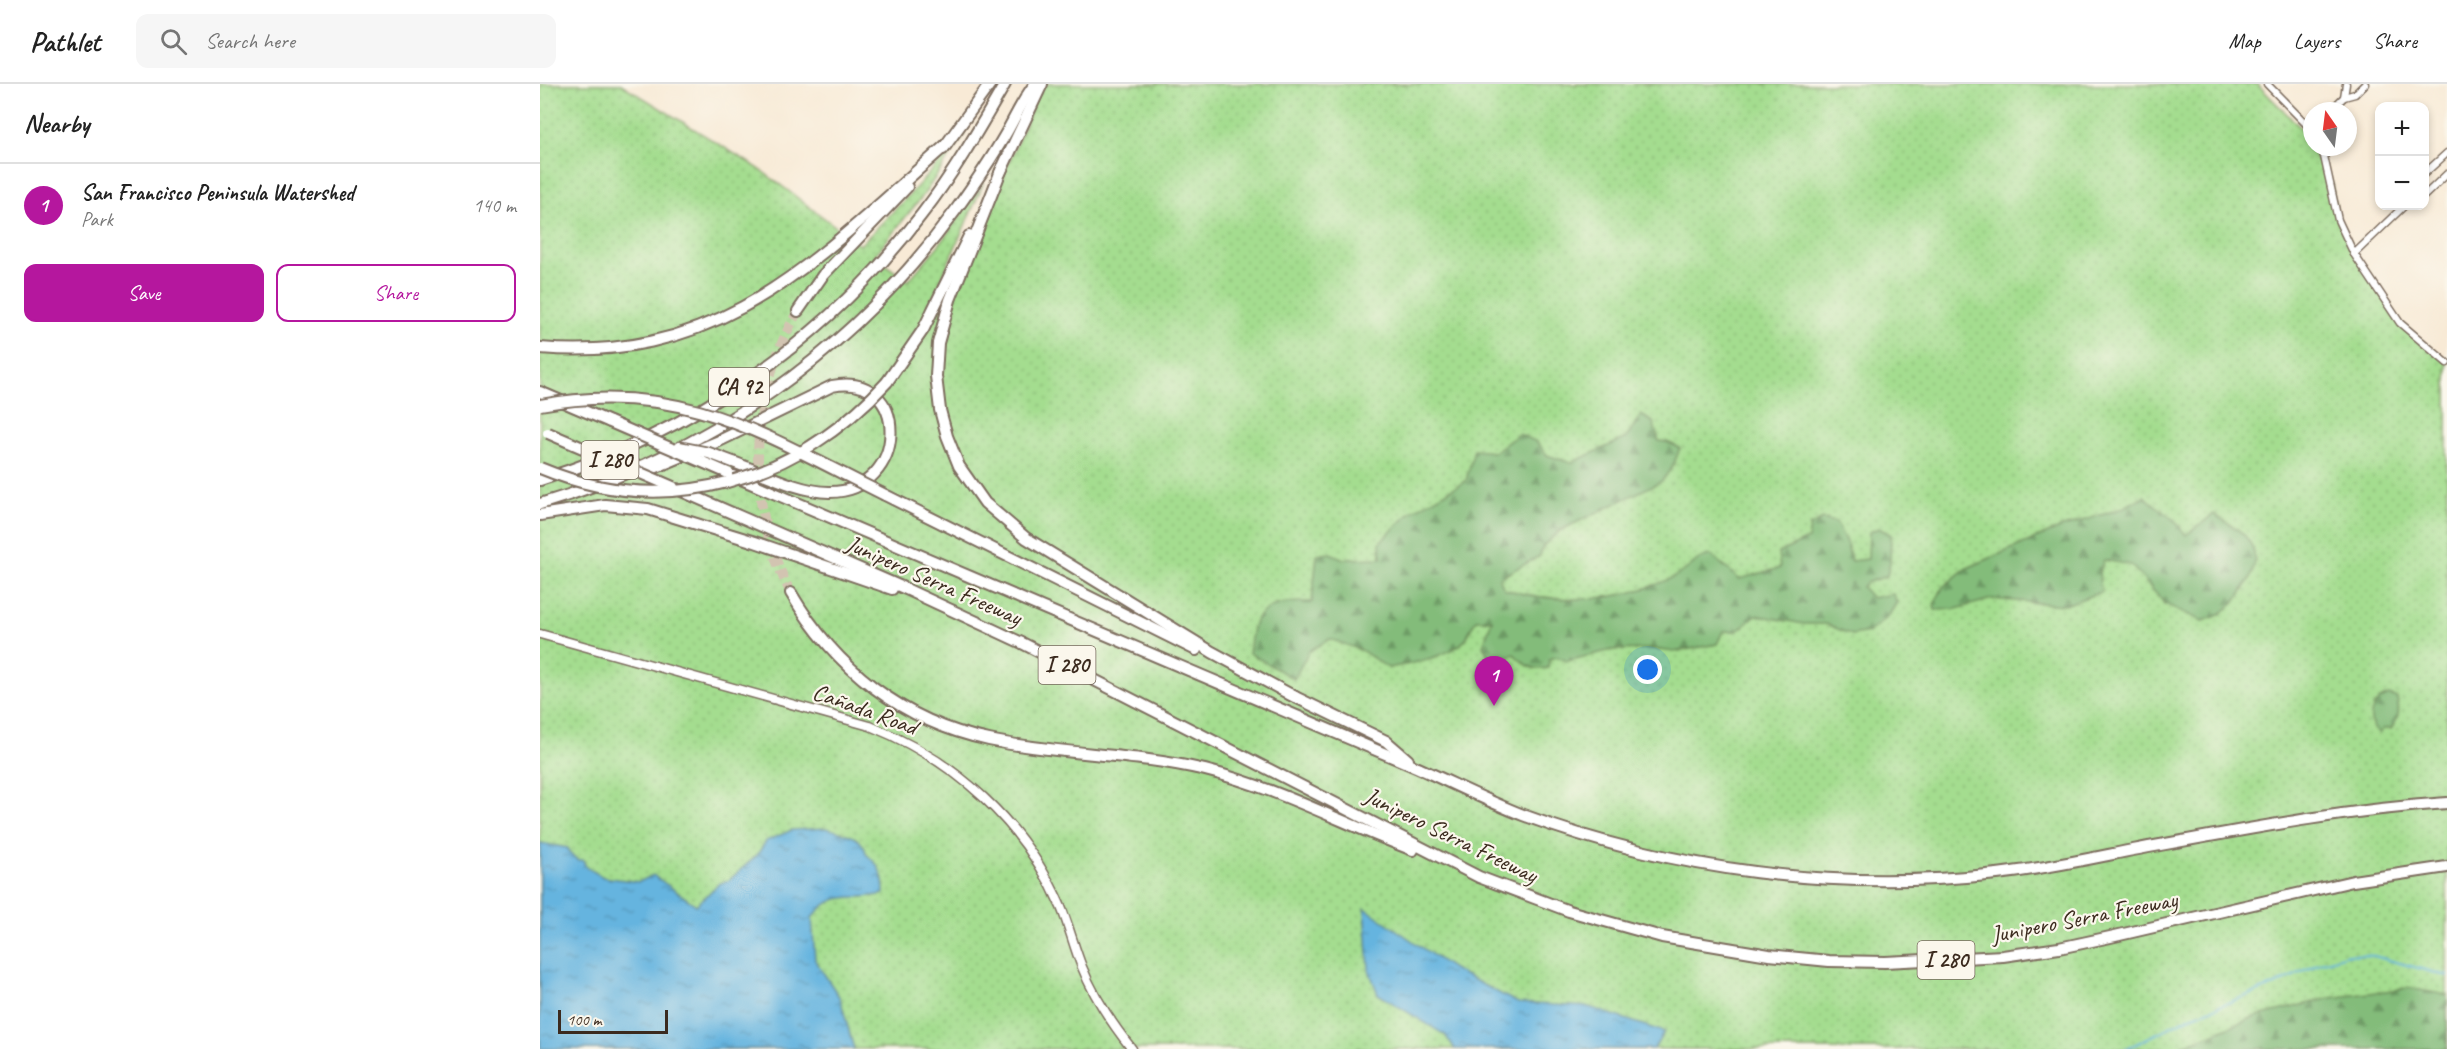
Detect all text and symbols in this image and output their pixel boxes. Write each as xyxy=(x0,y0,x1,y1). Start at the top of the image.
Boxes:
search box xyxy=(136,14,556,68)
text: Pathlet xyxy=(30,24,100,59)
icon: search xyxy=(157,25,190,58)
text: Search here xyxy=(205,27,295,55)
text: Map xyxy=(2228,28,2261,54)
text: Layers xyxy=(2294,28,2340,54)
text: Share xyxy=(2373,28,2417,54)
north arrow xyxy=(2303,102,2357,156)
map controls xyxy=(2375,102,2429,210)
button: + xyxy=(2375,102,2429,156)
text: Nearby xyxy=(24,107,89,140)
button: − xyxy=(2375,156,2429,210)
text: San Francisco Peninsula Watershed xyxy=(81,179,354,207)
text: 1 xyxy=(39,193,48,218)
text: 140 m xyxy=(473,193,516,218)
text: Park xyxy=(81,207,113,232)
button: Save xyxy=(24,264,264,322)
button: Share xyxy=(276,264,516,322)
road number: CA 92 xyxy=(709,368,769,406)
road number: I 280 xyxy=(582,441,638,479)
street label: Junipero Serra Freeway xyxy=(841,527,1028,633)
road number: I 280 xyxy=(1038,646,1096,684)
your location xyxy=(1633,655,1662,684)
pin: 1 xyxy=(1474,656,1514,706)
street label: Cañada Road xyxy=(809,676,925,743)
street label: Junipero Serra Freeway xyxy=(1359,780,1544,891)
street label: Junipero Serra Freeway xyxy=(1987,884,2181,950)
road number: I 280 xyxy=(1918,941,1974,979)
scale bar xyxy=(558,1007,668,1034)
text: 100 m xyxy=(567,1010,601,1030)

